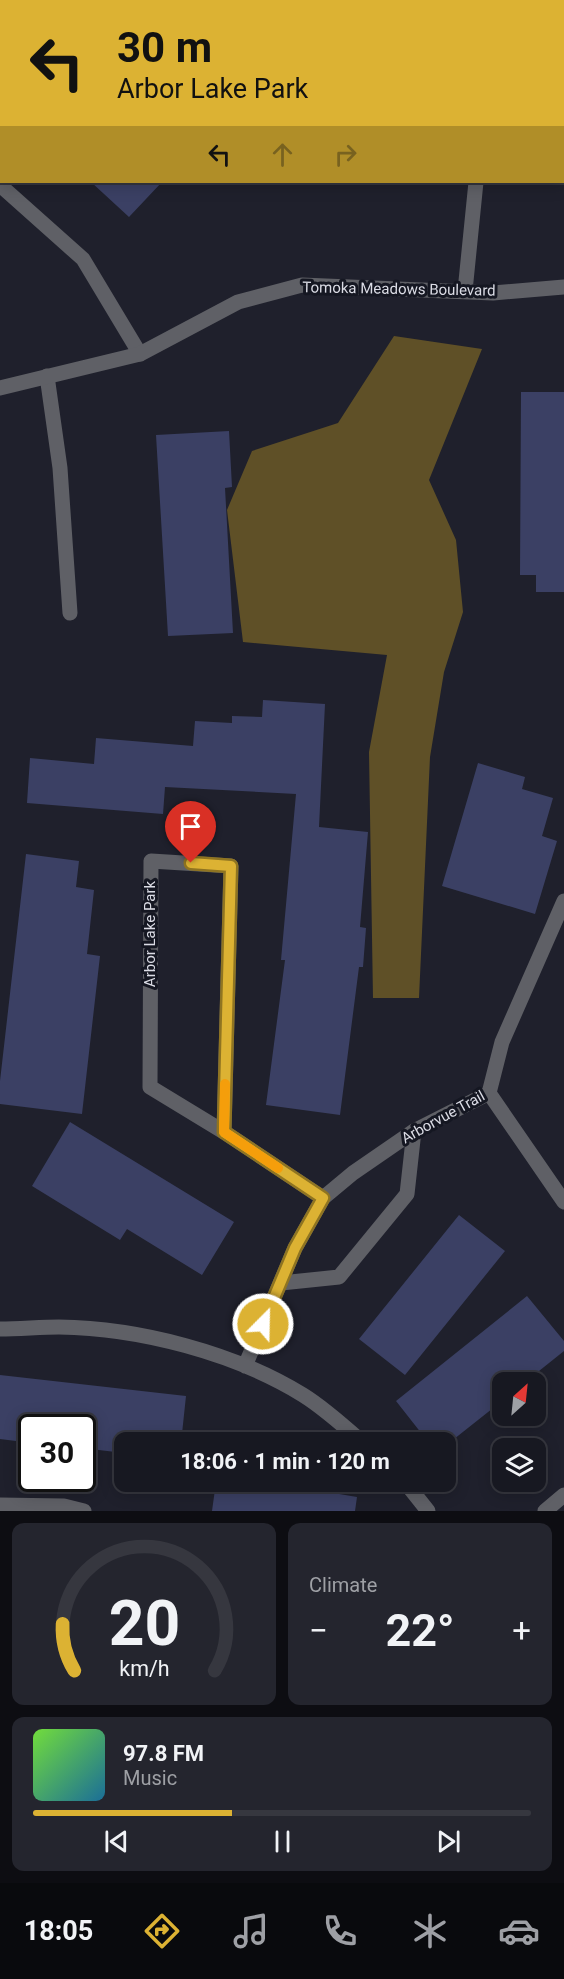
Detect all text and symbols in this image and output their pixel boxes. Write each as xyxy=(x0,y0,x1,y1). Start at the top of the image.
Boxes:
text: 30 m xyxy=(117,23,212,72)
icon: left xyxy=(18,24,96,102)
text: Arbor Lake Park xyxy=(117,73,308,105)
icon: left xyxy=(203,138,236,171)
icon: ahead xyxy=(266,138,299,171)
icon: right xyxy=(329,138,362,171)
street label: Tomoka Meadows Boulevard xyxy=(302,278,496,300)
pin xyxy=(165,801,216,863)
icon: arrive xyxy=(174,810,207,843)
street label: Arbor Lake Park xyxy=(141,880,159,987)
street label: Arborvue Trail xyxy=(398,1087,488,1147)
position arrow xyxy=(231,1292,295,1356)
north arrow xyxy=(492,1372,546,1426)
map controls xyxy=(492,1372,546,1492)
speed limit sign: 30 xyxy=(18,1414,96,1492)
button: layers xyxy=(492,1438,546,1492)
text: 18:06 · 1 min · 120 m xyxy=(180,1449,390,1474)
text: Climate xyxy=(309,1573,377,1597)
text: 20 xyxy=(108,1587,180,1660)
text: 22° xyxy=(385,1604,455,1657)
text: − xyxy=(309,1611,328,1650)
text: + xyxy=(512,1611,531,1650)
text: km/h xyxy=(119,1656,169,1681)
text: 97.8 FM xyxy=(123,1741,204,1766)
text: Music xyxy=(123,1766,177,1790)
icon: previous xyxy=(100,1825,133,1858)
icon: pause xyxy=(266,1825,299,1858)
icon: next xyxy=(432,1825,465,1858)
icon: directions xyxy=(141,1910,183,1952)
icon: music xyxy=(230,1910,272,1952)
icon: phone xyxy=(319,1910,361,1952)
icon: climate xyxy=(409,1910,451,1952)
icon: car xyxy=(498,1910,540,1952)
text: 18:05 xyxy=(24,1915,93,1947)

